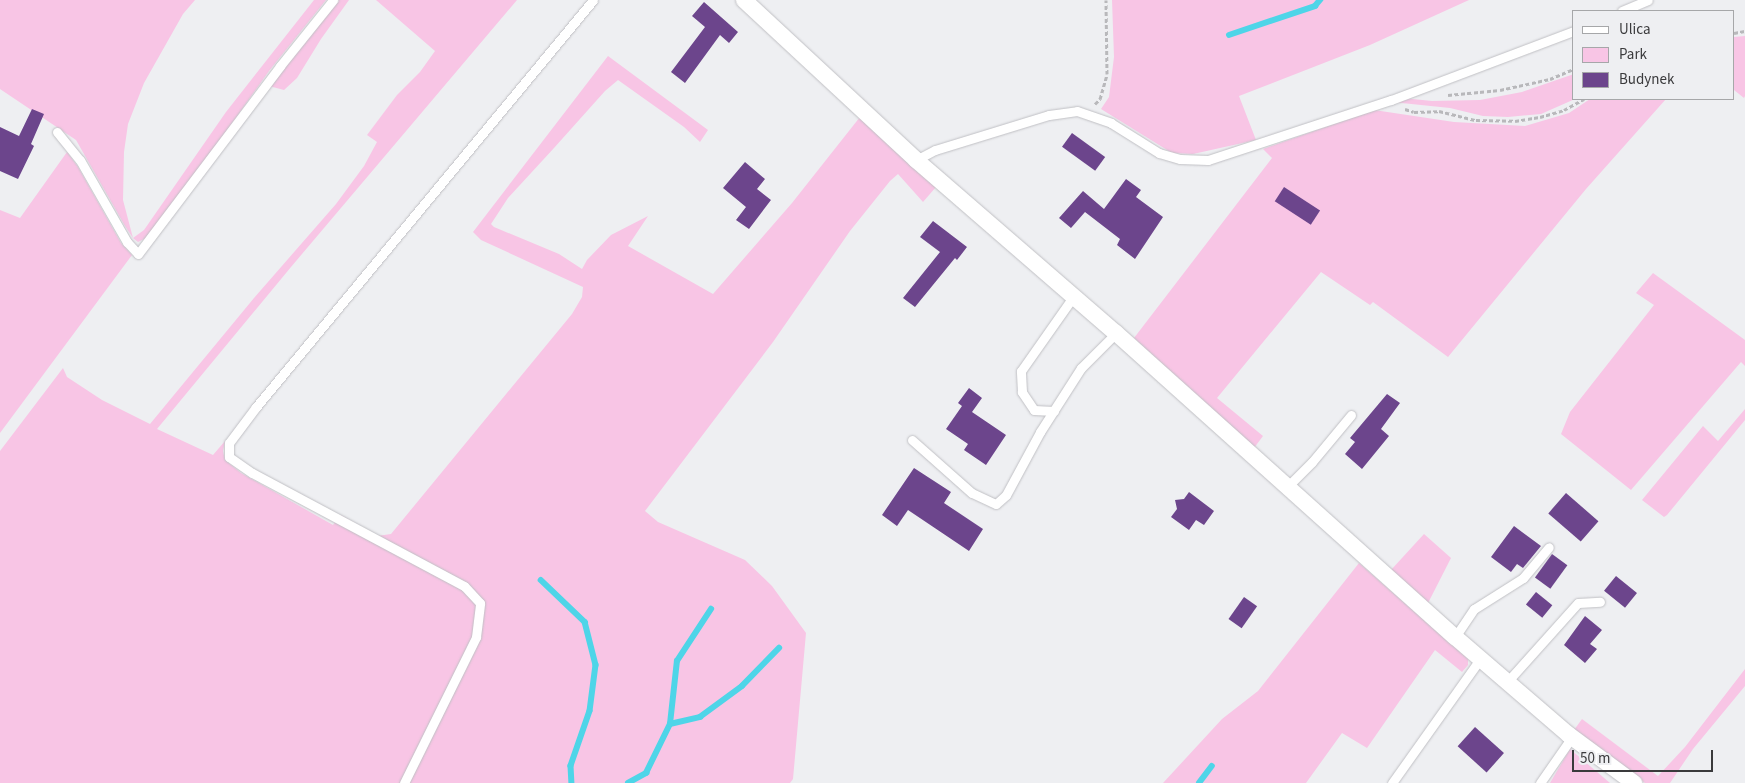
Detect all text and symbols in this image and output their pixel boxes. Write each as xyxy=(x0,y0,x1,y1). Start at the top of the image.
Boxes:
legend xyxy=(1572,10,1735,100)
text: Ulica xyxy=(1619,19,1650,40)
text: Park xyxy=(1619,44,1647,65)
text: Budynek xyxy=(1619,69,1674,90)
scale bar xyxy=(1575,740,1716,772)
text: 50 m xyxy=(1580,748,1610,769)

